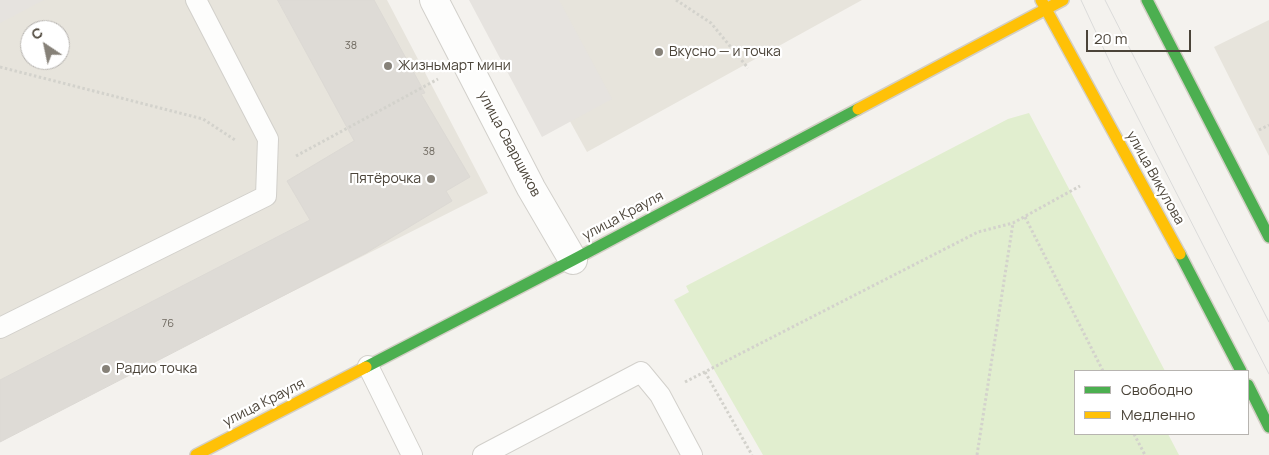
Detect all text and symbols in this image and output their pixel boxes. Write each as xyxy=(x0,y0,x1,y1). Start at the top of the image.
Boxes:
north arrow xyxy=(20,20,70,70)
scale bar xyxy=(1089,20,1194,52)
text: С xyxy=(27,22,46,44)
text: 20 m xyxy=(1094,28,1127,49)
house number: 38 xyxy=(345,39,357,53)
place label: Вкусно — и точка xyxy=(669,44,781,60)
marker: Вкусно — и точка xyxy=(653,46,665,58)
place label: Жизньмарт мини xyxy=(398,58,511,74)
marker: Жизньмарт мини xyxy=(382,60,394,72)
street label: улица Сварщиков xyxy=(474,88,544,200)
street label: улица Викулова xyxy=(1122,128,1188,228)
house number: 38 xyxy=(423,145,435,159)
place label: Пятёрочка xyxy=(349,171,421,187)
marker: Пятёрочка xyxy=(425,173,437,185)
street label: улица Крауля xyxy=(580,188,666,244)
house number: 76 xyxy=(162,317,174,331)
place label: Радио точка xyxy=(116,361,197,377)
marker: Радио точка xyxy=(100,363,112,375)
legend xyxy=(1074,370,1249,435)
street label: улица Крауля xyxy=(220,375,308,431)
text: Свободно xyxy=(1121,379,1193,400)
text: Медленно xyxy=(1121,404,1195,425)

